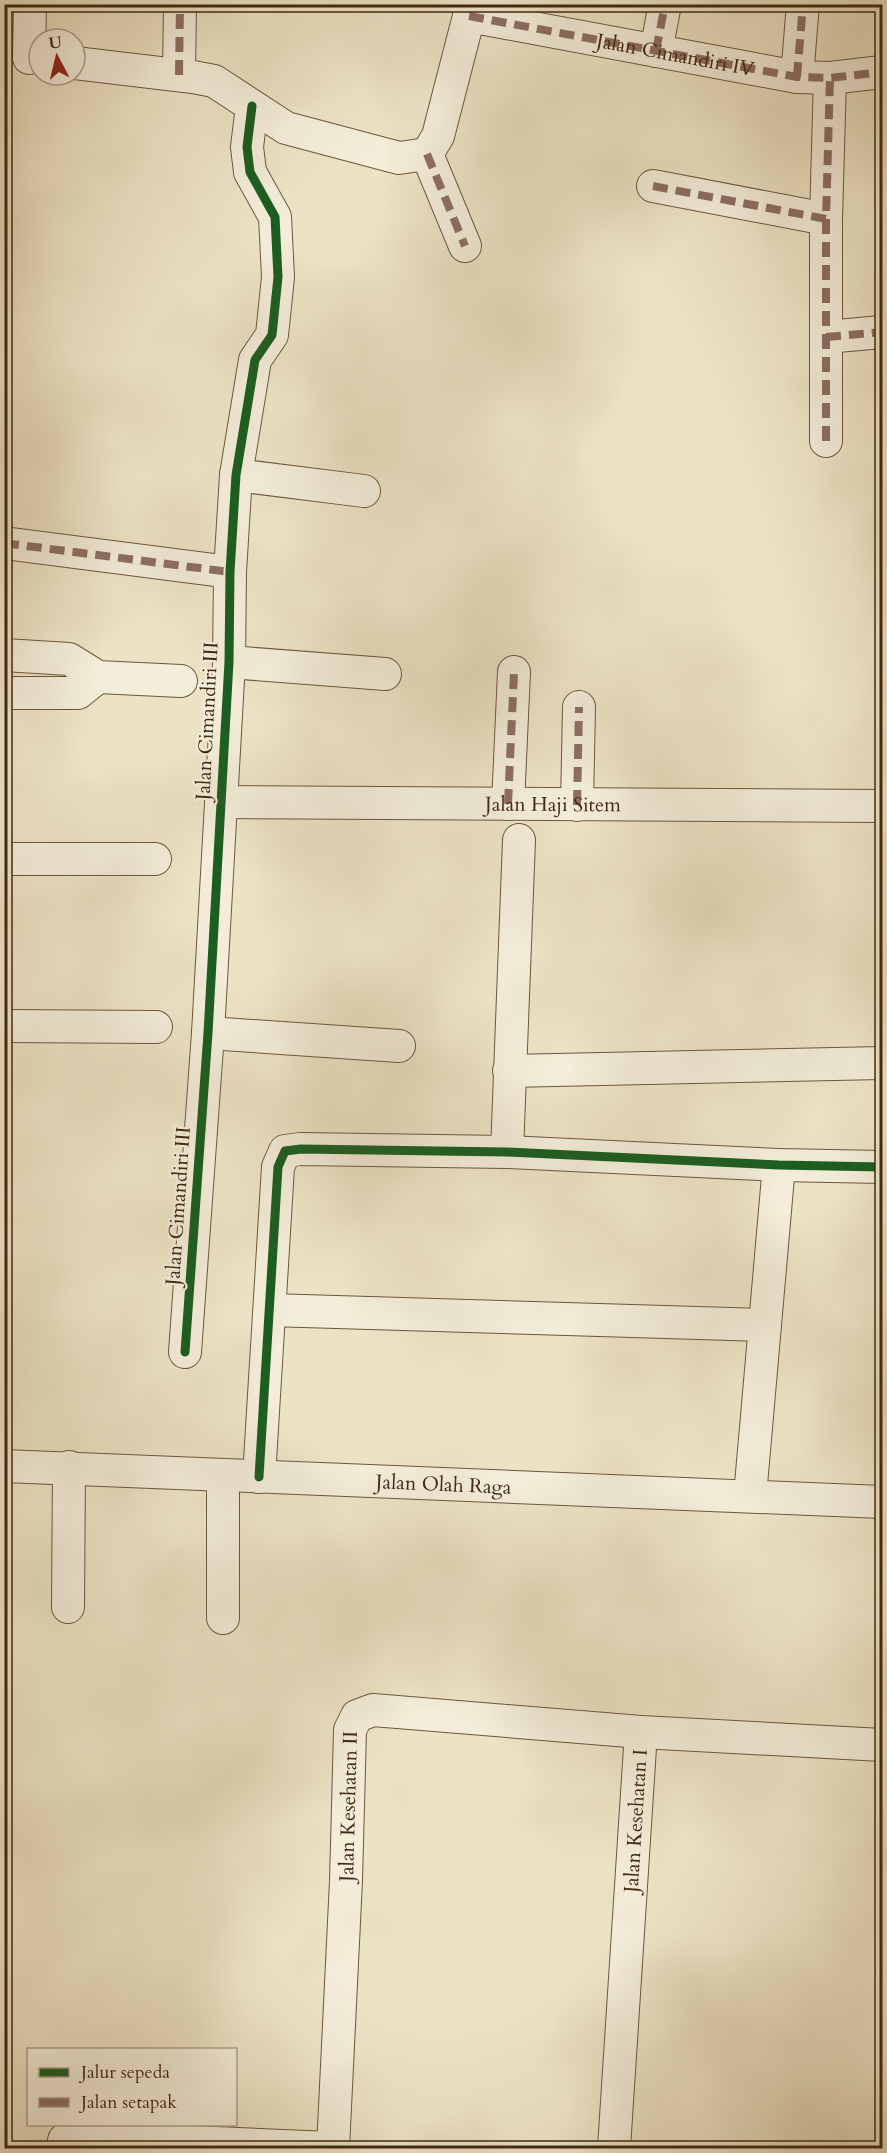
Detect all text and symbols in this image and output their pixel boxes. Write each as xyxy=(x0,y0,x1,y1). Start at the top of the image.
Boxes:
street label: Jalan Cimandiri IV xyxy=(591,26,757,82)
north arrow xyxy=(27,27,87,87)
text: U xyxy=(47,31,63,55)
street label: Jalan Cimandiri III xyxy=(189,641,225,804)
street label: Jalan Haji Sitem xyxy=(482,790,621,818)
street label: Jalan Cimandiri III xyxy=(159,1126,197,1289)
street label: Jalan Olah Raga xyxy=(372,1468,512,1500)
street label: Jalan Kesehatan II xyxy=(332,1731,363,1885)
street label: Jalan Kesehatan I xyxy=(617,1748,653,1896)
legend xyxy=(27,2048,237,2126)
text: Jalur sepeda xyxy=(78,2060,170,2085)
text: Jalan setapak xyxy=(78,2090,177,2115)

